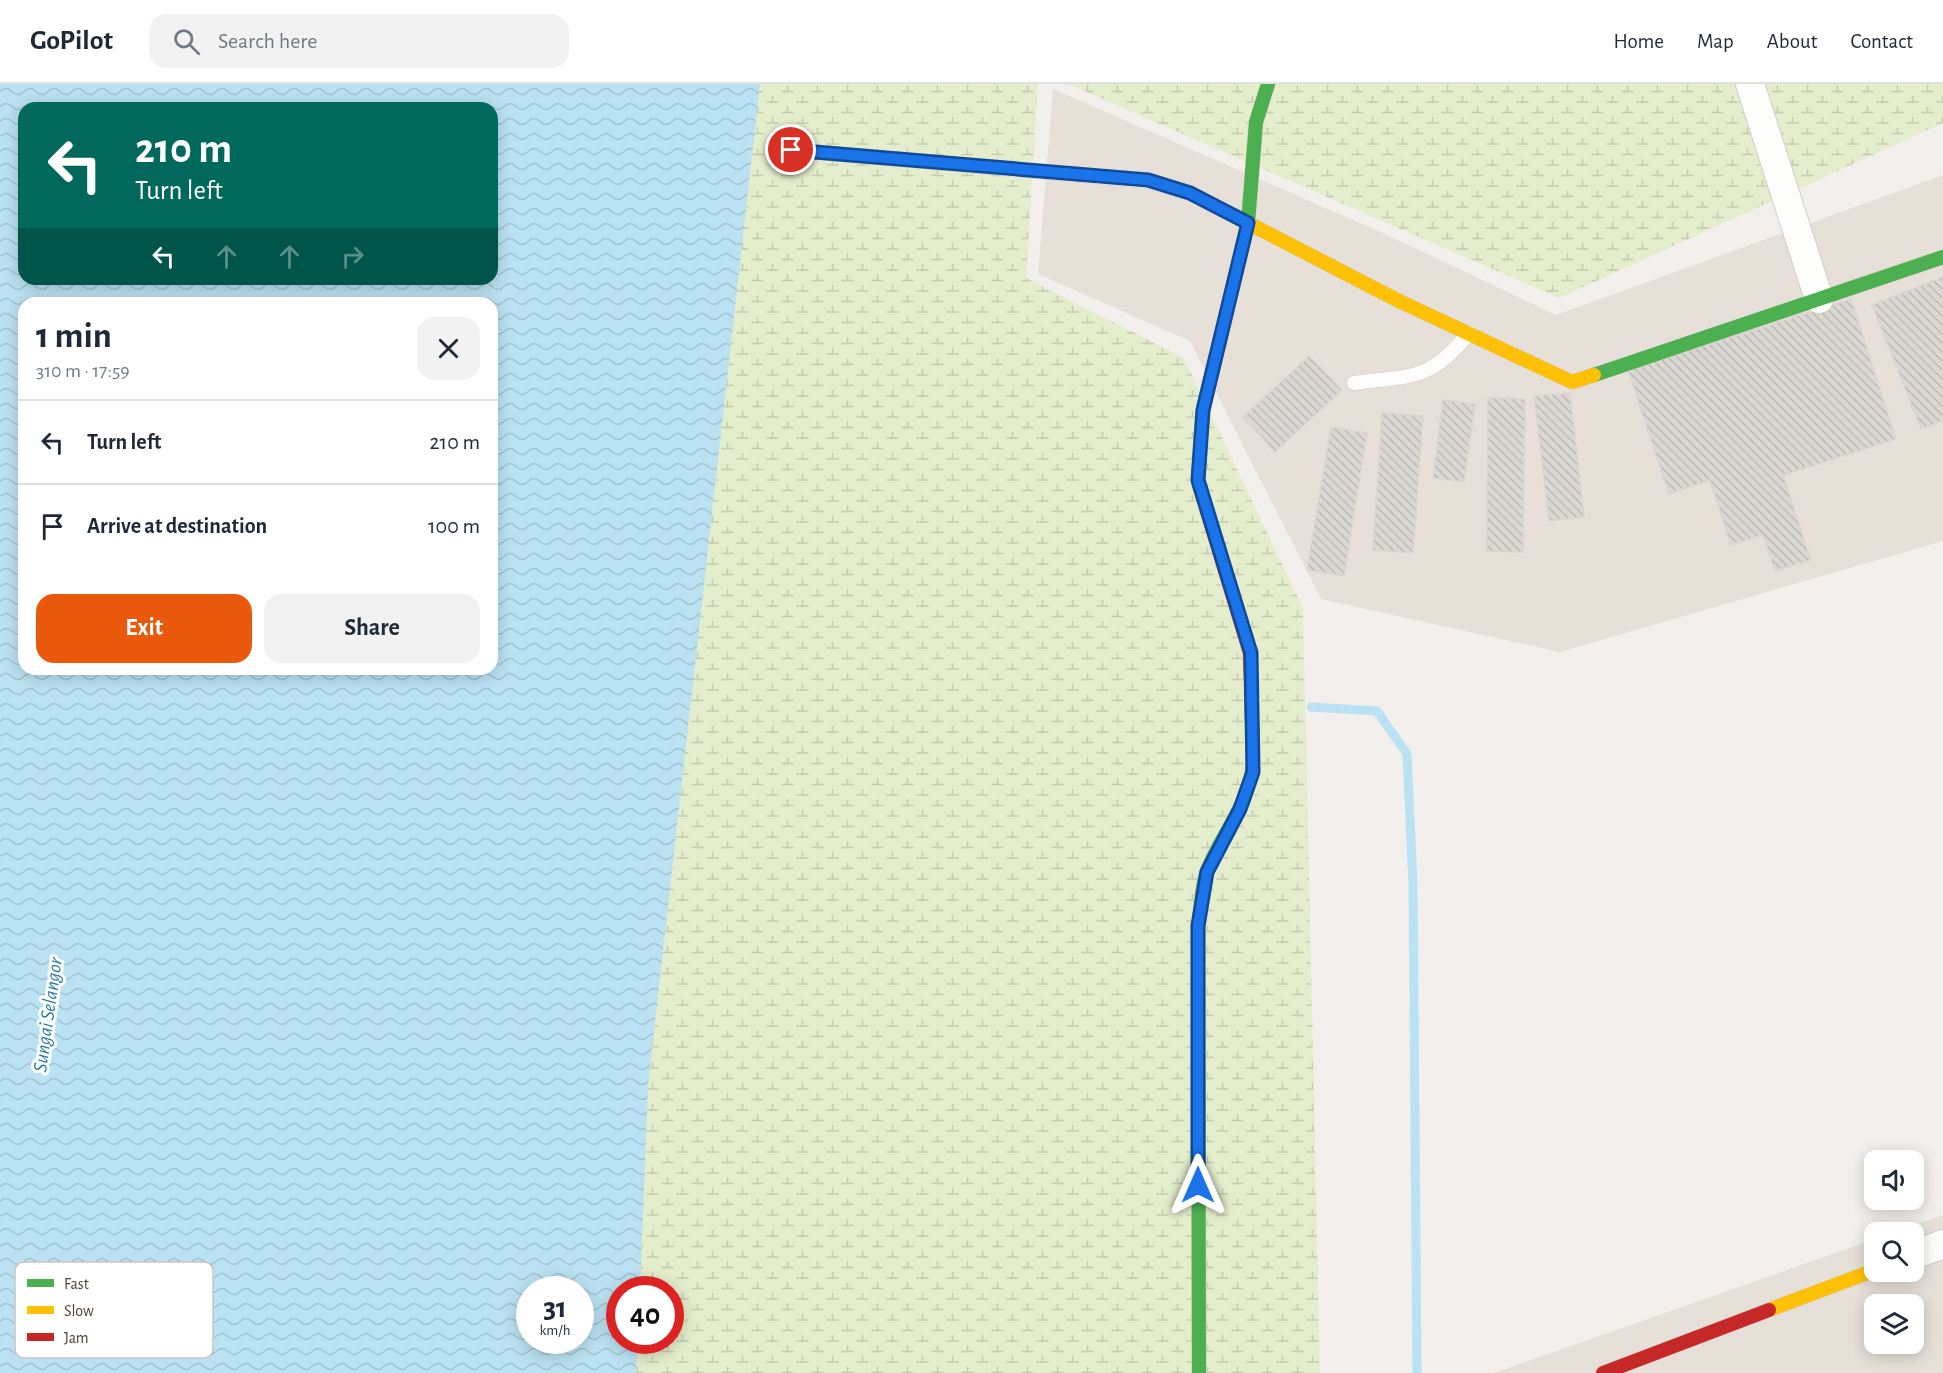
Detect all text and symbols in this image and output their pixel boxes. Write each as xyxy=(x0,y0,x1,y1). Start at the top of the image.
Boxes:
search box xyxy=(149,14,569,68)
icon: search xyxy=(170,25,203,58)
text: GoPilot xyxy=(30,27,113,55)
text: Search here xyxy=(218,30,318,52)
text: Home xyxy=(1613,31,1664,52)
text: Map xyxy=(1697,31,1734,52)
text: About xyxy=(1767,31,1817,52)
text: Contact xyxy=(1850,31,1913,52)
pin xyxy=(765,124,816,175)
icon: left xyxy=(36,126,114,204)
text: 210 m xyxy=(135,128,232,170)
icon: arrive xyxy=(774,133,807,166)
text: Turn left xyxy=(135,177,223,204)
icon: left xyxy=(147,240,180,273)
icon: ahead xyxy=(210,240,243,273)
icon: ahead xyxy=(273,240,306,273)
icon: right xyxy=(336,240,369,273)
button: close xyxy=(417,317,480,380)
text: 1 min xyxy=(36,318,112,354)
text: 310 m · 17:59 xyxy=(36,361,130,381)
icon: left xyxy=(36,426,69,459)
text: Turn left xyxy=(87,431,161,453)
text: 210 m xyxy=(430,431,480,453)
icon: arrive xyxy=(36,510,69,543)
text: Arrive at destination xyxy=(87,515,267,537)
text: 100 m xyxy=(428,515,480,537)
button: Exit xyxy=(36,594,252,663)
button: Share xyxy=(264,594,480,663)
water label: Sungai Selangor xyxy=(30,956,66,1074)
map controls xyxy=(1864,1150,1924,1354)
button: sound xyxy=(1864,1150,1924,1210)
position arrow xyxy=(1166,1153,1230,1217)
button: search xyxy=(1864,1222,1924,1282)
legend xyxy=(15,1262,213,1358)
text: Fast xyxy=(64,1276,89,1292)
speed limit sign: 40 xyxy=(606,1276,684,1354)
text: 31 xyxy=(543,1293,567,1323)
button: layers xyxy=(1864,1294,1924,1354)
text: Slow xyxy=(64,1303,94,1319)
text: km/h xyxy=(540,1323,570,1338)
text: Jam xyxy=(64,1330,89,1346)

